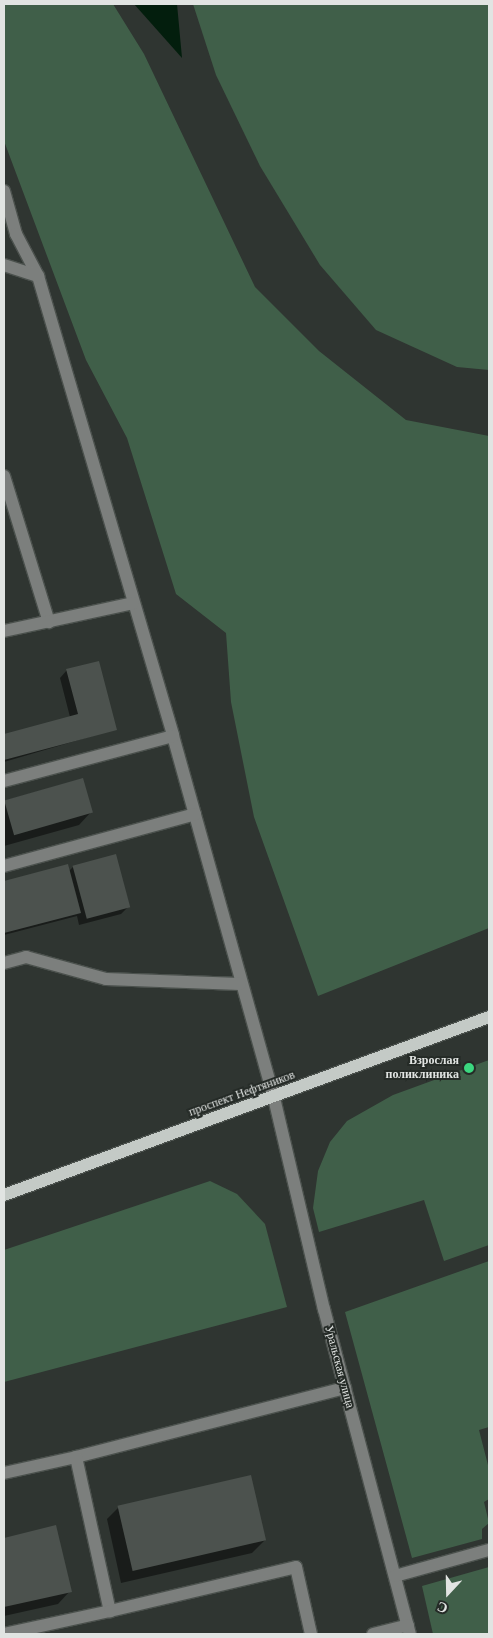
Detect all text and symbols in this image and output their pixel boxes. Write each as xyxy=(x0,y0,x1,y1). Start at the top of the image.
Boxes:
place label: Взрослая поликлиника xyxy=(385,1054,459,1082)
marker: Взрослая поликлиника xyxy=(463,1062,475,1074)
street label: проспект Нефтяников xyxy=(187,1068,297,1120)
street label: Уральская улица xyxy=(321,1324,357,1410)
north arrow xyxy=(423,1568,473,1618)
text: С xyxy=(435,1599,450,1616)

